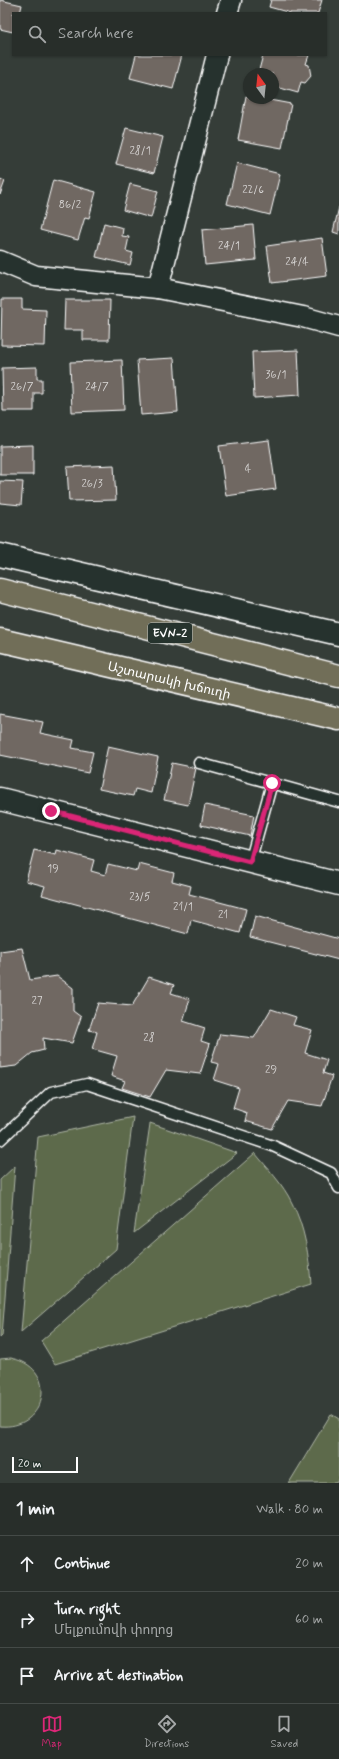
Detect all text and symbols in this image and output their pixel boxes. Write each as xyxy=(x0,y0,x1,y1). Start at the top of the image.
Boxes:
search box xyxy=(12,12,327,56)
icon: search xyxy=(26,23,48,45)
text: Search here xyxy=(58,24,134,44)
north arrow xyxy=(243,68,279,104)
house number: 28/1 xyxy=(129,144,151,158)
house number: 22/6 xyxy=(242,183,264,197)
house number: 86/2 xyxy=(59,198,82,212)
house number: 24/1 xyxy=(218,239,240,253)
house number: 24/4 xyxy=(285,255,309,269)
house number: 36/1 xyxy=(266,368,286,382)
house number: 26/7 xyxy=(11,380,34,394)
house number: 24/7 xyxy=(85,380,109,394)
house number: 4 xyxy=(245,462,252,476)
house number: 26/3 xyxy=(81,477,103,491)
road number: EVN-2 xyxy=(148,623,192,643)
street label: Աշտարակի խճուղի xyxy=(106,658,232,704)
route start xyxy=(263,774,281,792)
route end xyxy=(42,802,60,820)
house number: 19 xyxy=(47,862,59,876)
house number: 23/5 xyxy=(129,890,151,904)
house number: 21/1 xyxy=(173,900,193,914)
house number: 21 xyxy=(218,908,228,922)
house number: 27 xyxy=(32,994,43,1008)
house number: 28 xyxy=(143,1031,155,1045)
house number: 29 xyxy=(265,1063,277,1077)
scale bar xyxy=(12,1455,78,1474)
text: 20 m xyxy=(18,1457,41,1471)
text: 1 min xyxy=(16,1498,55,1520)
text: Walk · 80 m xyxy=(256,1501,323,1518)
icon: ahead xyxy=(16,1553,38,1575)
text: Continue xyxy=(54,1554,110,1574)
text: 20 m xyxy=(295,1555,323,1572)
text: Turn right xyxy=(54,1600,121,1620)
icon: right xyxy=(16,1609,38,1631)
text: 60 m xyxy=(295,1611,323,1628)
text: Մելքումովի փողոց xyxy=(54,1622,173,1639)
icon: arrive xyxy=(16,1665,38,1687)
text: Arrive at destination xyxy=(54,1666,183,1686)
tab: Map xyxy=(41,1713,63,1751)
tab: Directions xyxy=(144,1713,189,1751)
tab: Saved xyxy=(271,1713,298,1751)

